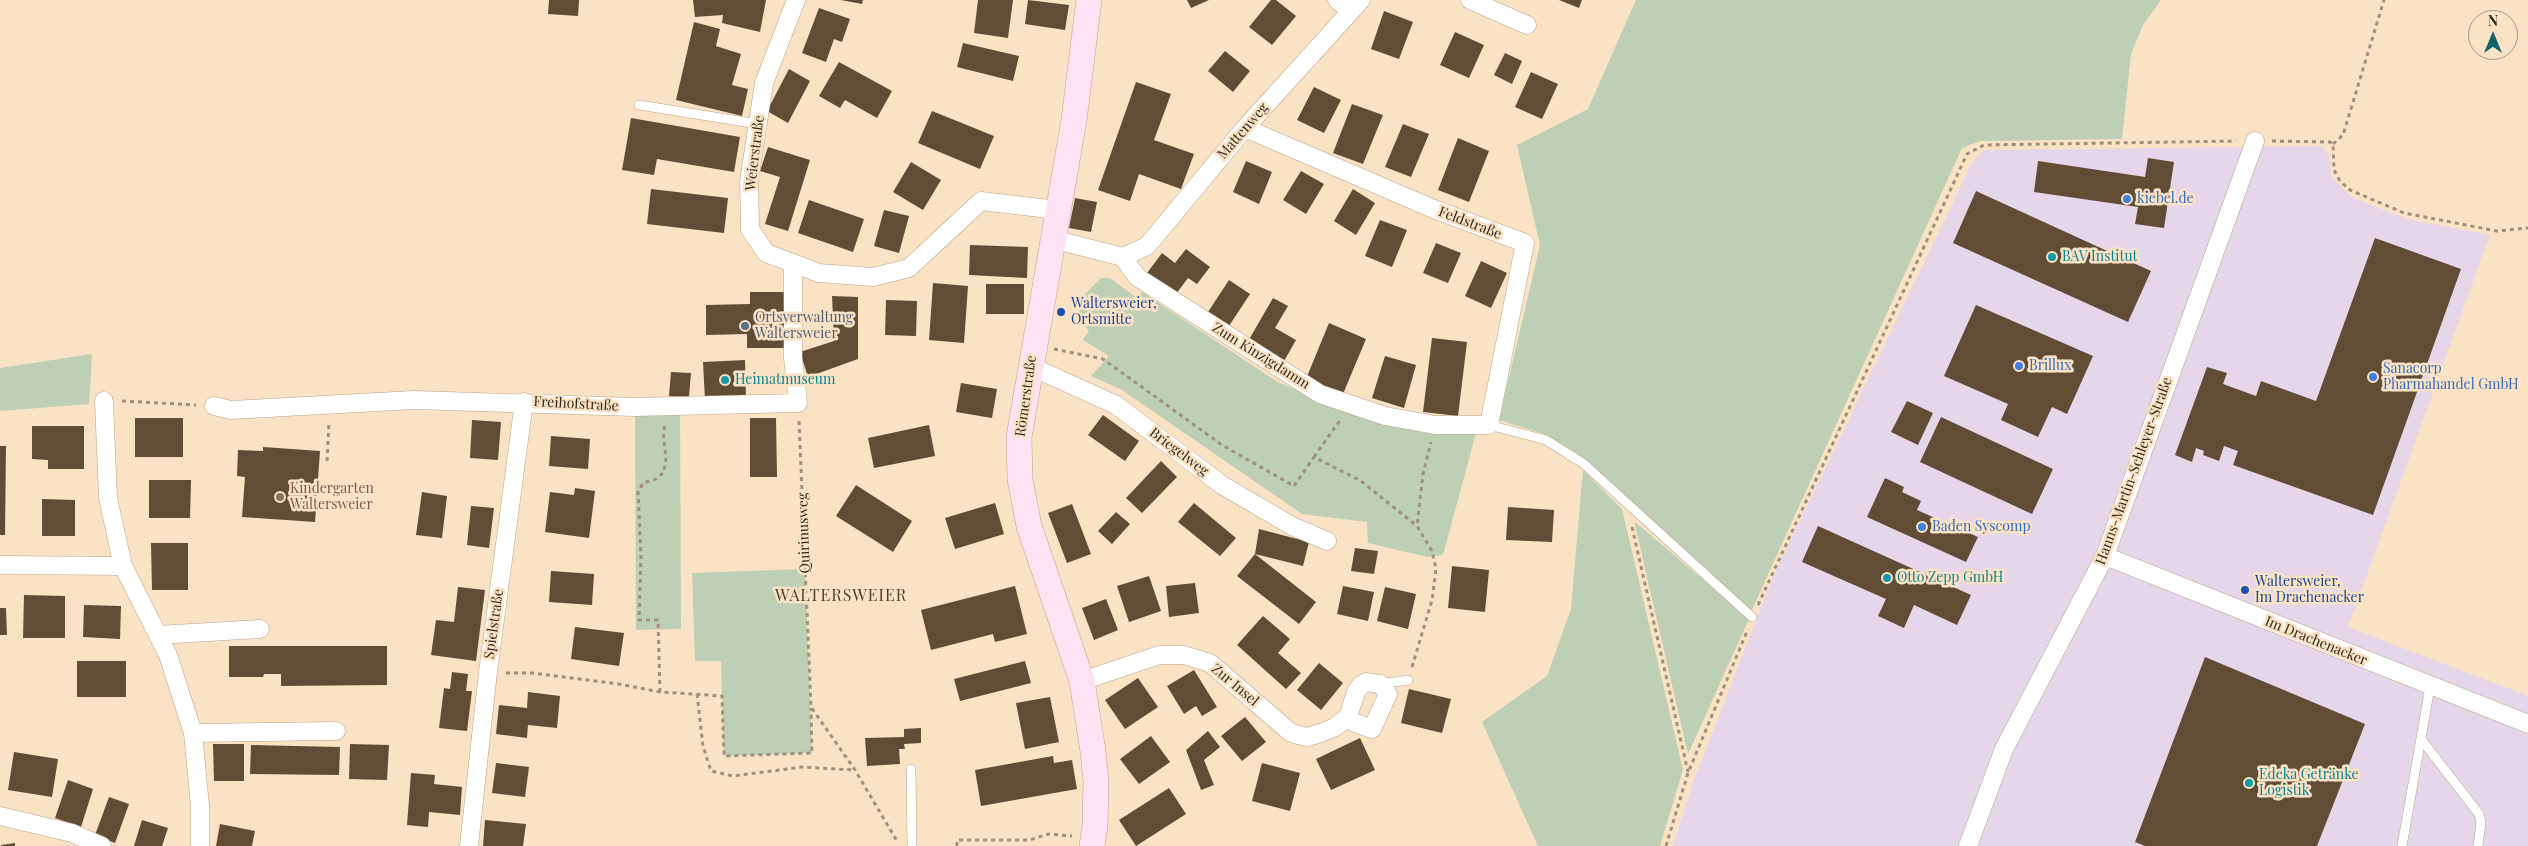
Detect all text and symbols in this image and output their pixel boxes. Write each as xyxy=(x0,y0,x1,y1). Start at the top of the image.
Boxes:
north arrow xyxy=(2468,10,2518,60)
text: N xyxy=(2488,11,2498,30)
street label: Mattenweg xyxy=(1214,99,1272,163)
street label: Weierstraße xyxy=(742,114,768,192)
place label: kiebel.de xyxy=(2137,191,2194,207)
marker: kiebel.de xyxy=(2121,193,2133,205)
street label: Feldstraße xyxy=(1436,203,1504,243)
place label: BAV Institut xyxy=(2062,249,2138,265)
marker: BAV Institut xyxy=(2046,251,2058,263)
place label: Waltersweier, Ortsmitte xyxy=(1071,296,1157,328)
marker: Waltersweier, Ortsmitte xyxy=(1055,306,1067,318)
place label: Ortsverwaltung Waltersweier xyxy=(755,310,853,342)
street label: Zum Kinzigdamm xyxy=(1209,319,1313,393)
marker: Ortsverwaltung Waltersweier xyxy=(739,320,751,332)
street label: Römerstraße xyxy=(1012,354,1040,438)
place label: Brillux xyxy=(2029,358,2071,374)
marker: Brillux xyxy=(2013,360,2025,372)
place label: Sanacorp Pharmahandel GmbH xyxy=(2383,361,2519,394)
marker: Sanacorp Pharmahandel GmbH xyxy=(2367,371,2379,383)
place label: Heimatmuseum xyxy=(735,372,835,388)
marker: Heimatmuseum xyxy=(719,374,731,386)
street label: Hanns-Martin-Schleyer-Straße xyxy=(2092,375,2176,567)
street label: Freihofstraße xyxy=(533,393,619,415)
street label: Briegelweg xyxy=(1146,424,1212,480)
place label: Kindergarten Waltersweier xyxy=(290,481,374,514)
marker: Kindergarten Waltersweier xyxy=(274,491,286,503)
street label: Quirinusweg xyxy=(794,492,814,574)
place label: Baden Syscomp xyxy=(1932,519,2031,535)
marker: Baden Syscomp xyxy=(1916,521,1928,533)
place label: Otto Zepp GmbH xyxy=(1897,570,2003,586)
marker: Otto Zepp GmbH xyxy=(1881,572,1893,584)
place label: Waltersweier, Im Drachenacker xyxy=(2255,574,2364,606)
marker: Waltersweier, Im Drachenacker xyxy=(2239,584,2251,596)
district label: WALTERSWEIER xyxy=(773,586,909,606)
street label: Spielstraße xyxy=(481,588,507,660)
street label: Im Drachenacker xyxy=(2262,613,2370,669)
street label: Zur Insel xyxy=(1208,660,1262,710)
place label: Edeka Getränke Logistik xyxy=(2259,767,2359,800)
marker: Edeka Getränke Logistik xyxy=(2243,777,2255,789)

